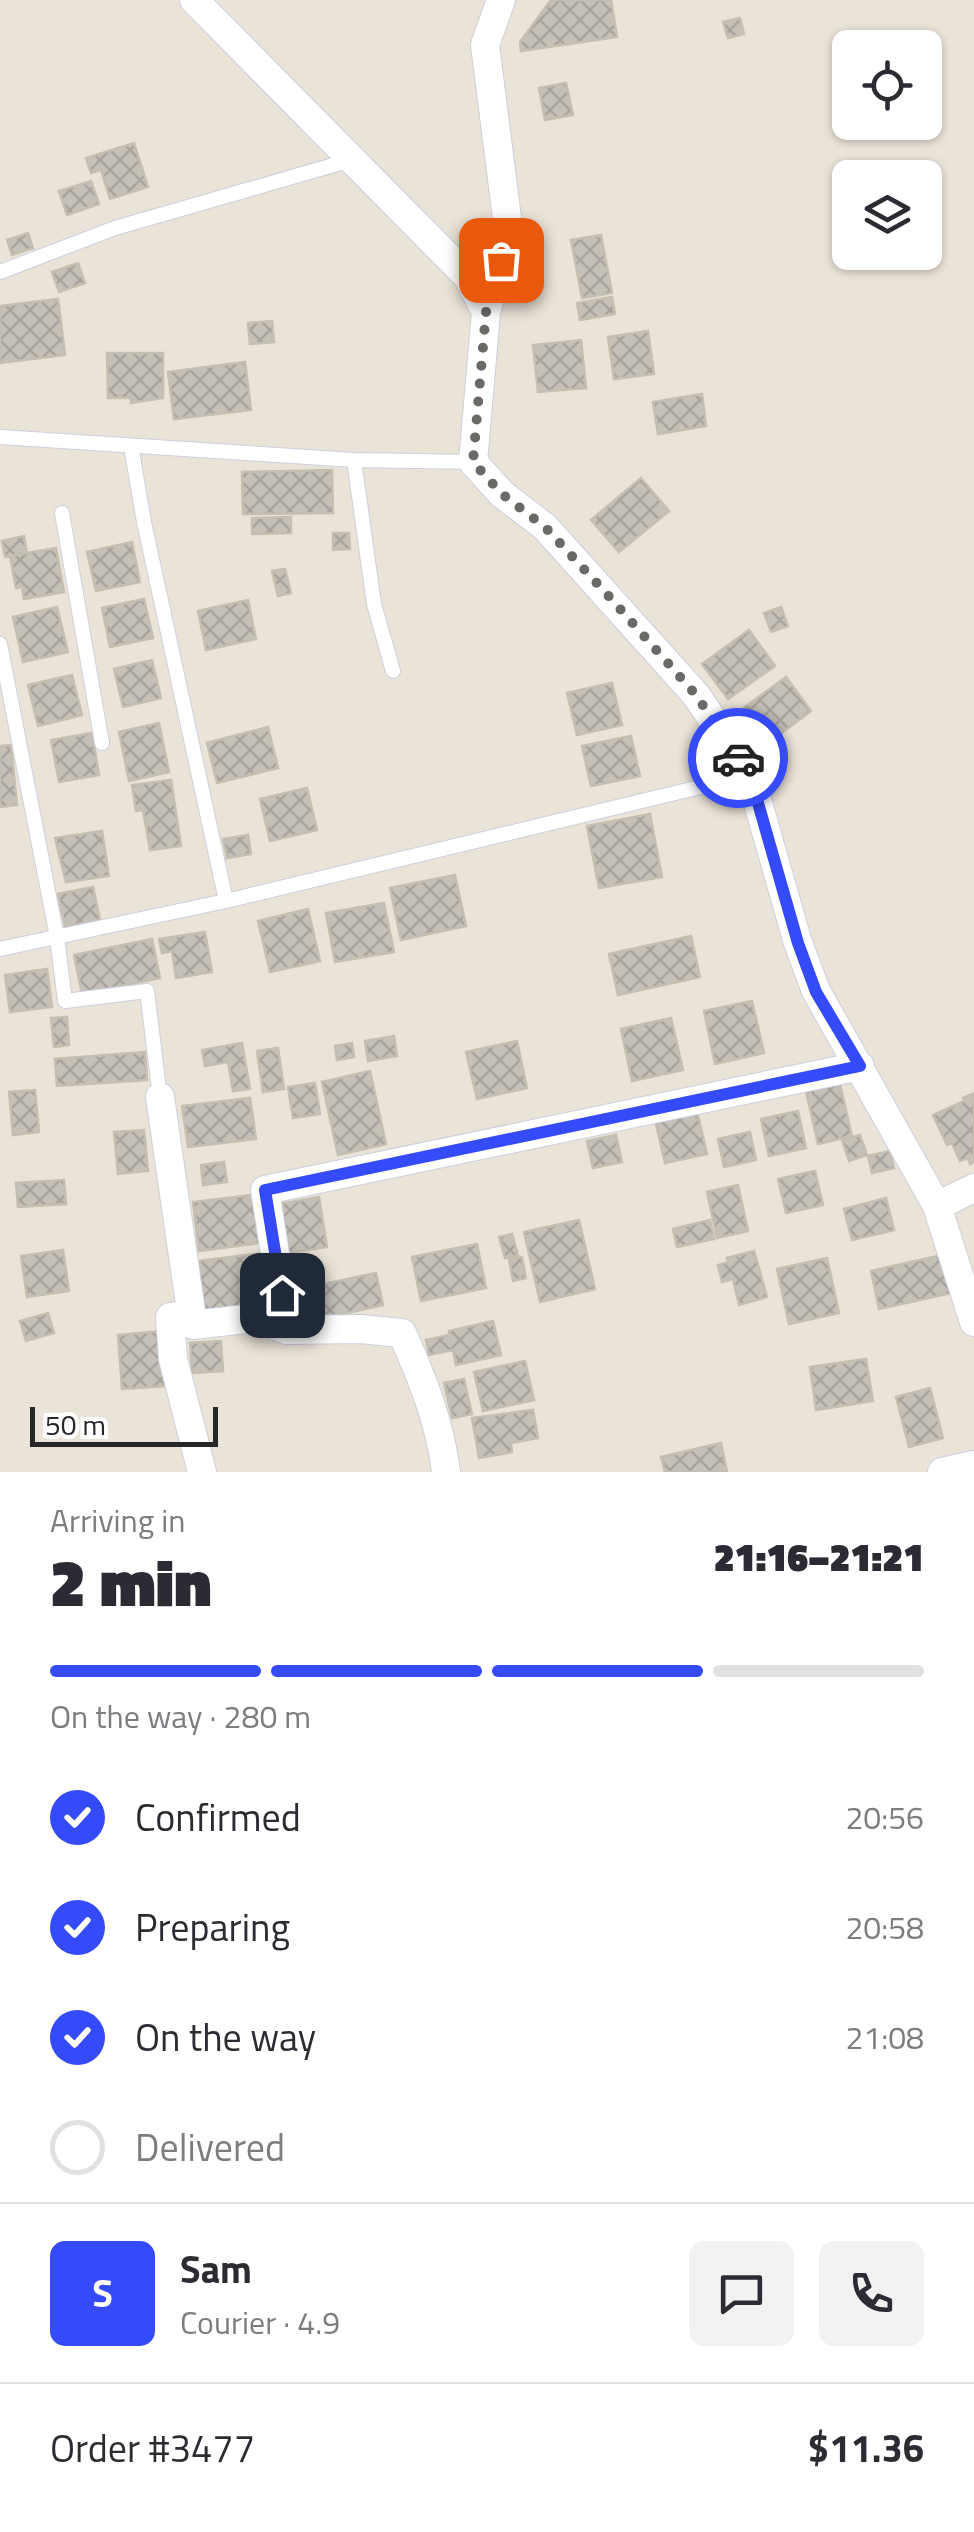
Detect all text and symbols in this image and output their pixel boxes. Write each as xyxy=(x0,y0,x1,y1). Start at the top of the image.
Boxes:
map controls xyxy=(832,30,942,270)
button: locate xyxy=(832,30,942,140)
button: layers xyxy=(832,160,942,270)
pin xyxy=(459,218,544,303)
icon: bag xyxy=(474,233,529,288)
courier xyxy=(688,708,788,808)
icon: car xyxy=(711,731,766,786)
pin xyxy=(240,1253,325,1338)
icon: home xyxy=(255,1268,310,1323)
scale bar xyxy=(30,1402,218,1446)
text: 50 m xyxy=(45,1403,106,1446)
text: Arriving in xyxy=(50,1496,186,1544)
text: 21:16–21:21 xyxy=(714,1528,924,1586)
text: 2 min xyxy=(50,1532,211,1631)
text: On the way · 280 m xyxy=(50,1692,311,1740)
text: Confirmed xyxy=(135,1788,301,1846)
icon: check xyxy=(50,1790,105,1845)
text: 20:56 xyxy=(845,1793,924,1841)
text: Preparing xyxy=(135,1898,290,1956)
icon: check xyxy=(50,1900,105,1955)
text: 20:58 xyxy=(845,1903,924,1951)
text: On the way xyxy=(135,2008,316,2066)
icon: check xyxy=(50,2010,105,2065)
text: 21:08 xyxy=(845,2013,924,2061)
text: Delivered xyxy=(135,2118,285,2176)
text: Sam xyxy=(180,2240,252,2298)
button: chat xyxy=(689,2241,794,2346)
button: phone xyxy=(819,2241,924,2346)
text: S xyxy=(92,2264,113,2322)
text: Courier · 4.9 xyxy=(180,2298,340,2346)
text: Order #3477 xyxy=(50,2419,255,2477)
text: $11.36 xyxy=(808,2419,924,2477)

